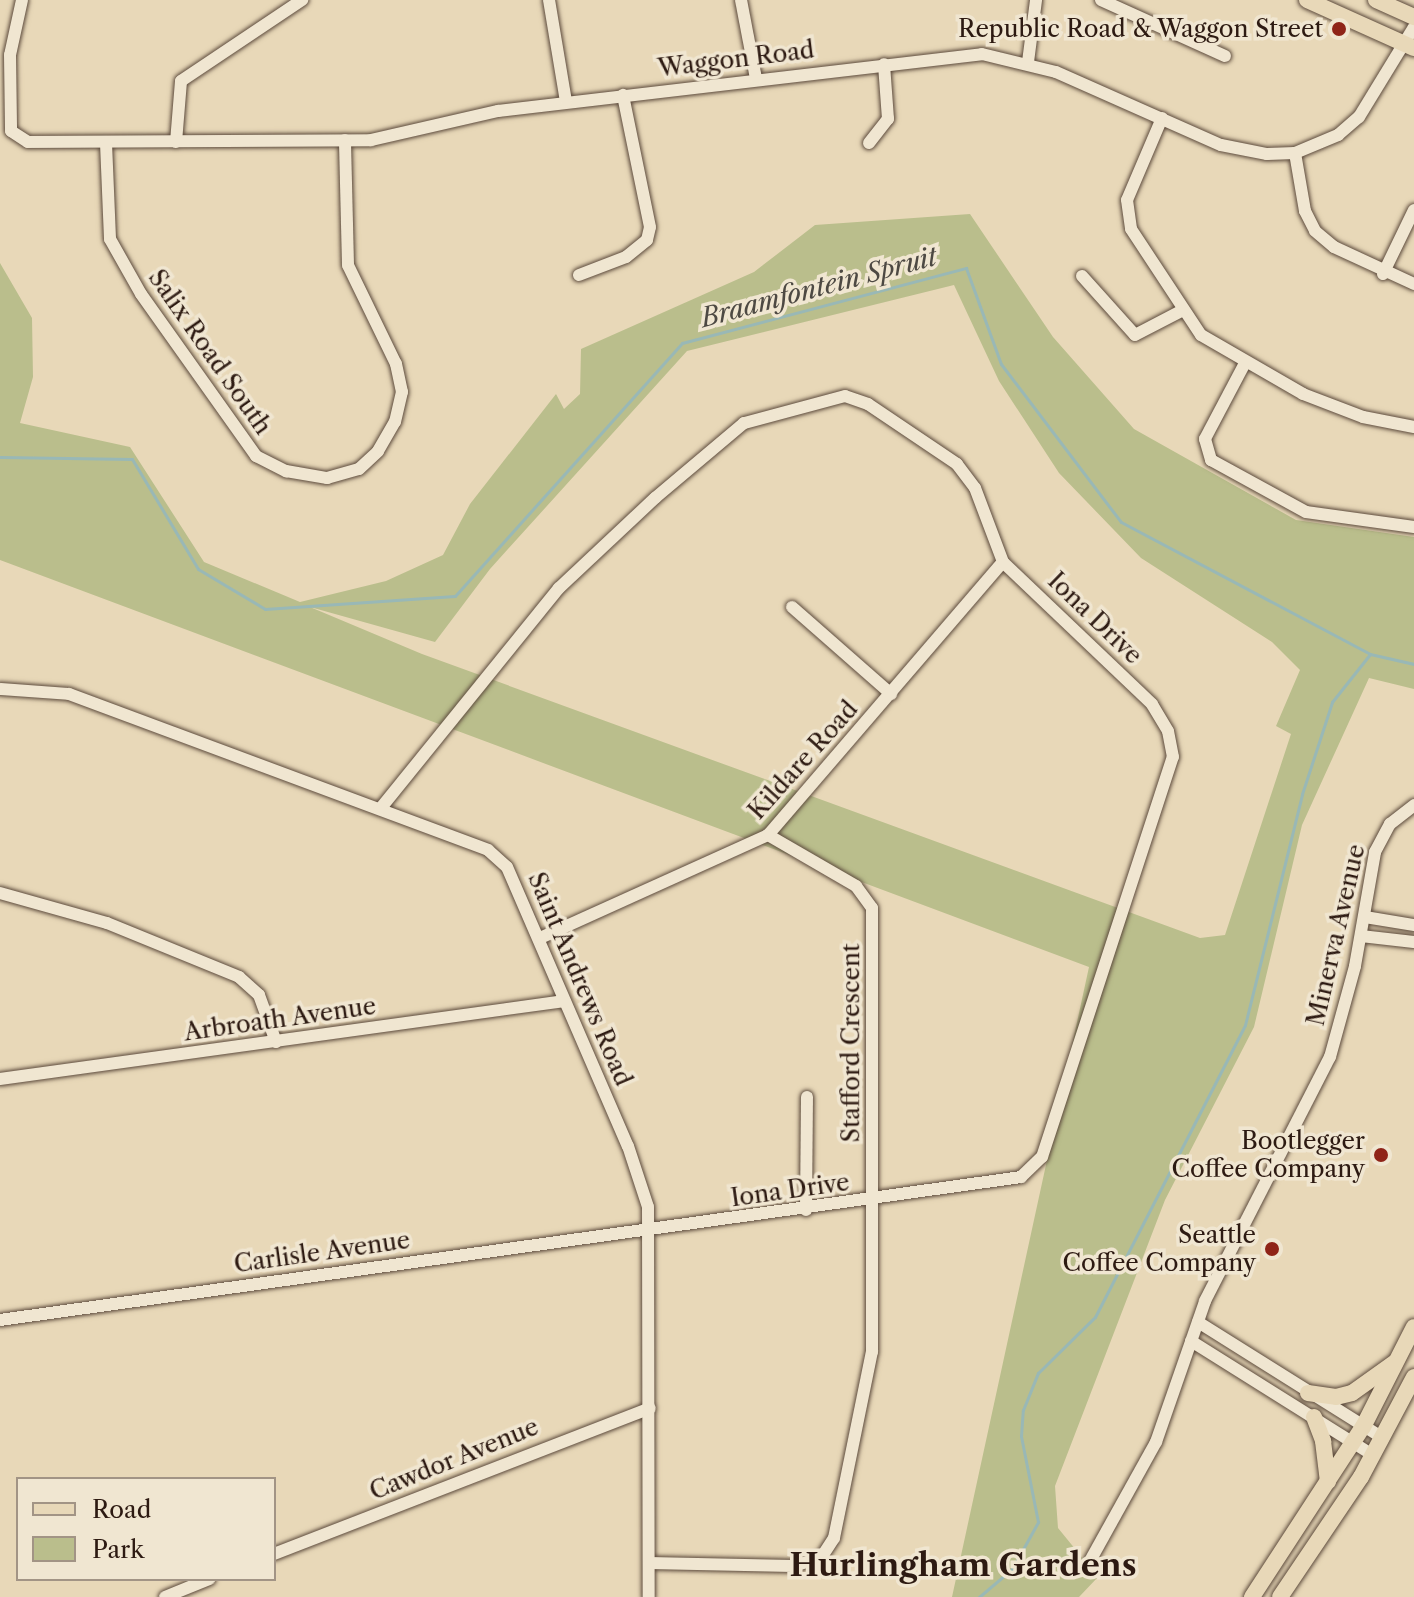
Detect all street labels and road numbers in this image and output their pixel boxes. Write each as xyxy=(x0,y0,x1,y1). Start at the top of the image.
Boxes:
street label: Waggon Road xyxy=(656,35,816,83)
street label: Salix Road South xyxy=(142,264,278,440)
street label: Iona Drive xyxy=(1042,566,1148,670)
street label: Kildare Road xyxy=(742,695,864,825)
street label: Minerva Avenue xyxy=(1301,841,1371,1029)
street label: Saint Andrews Road xyxy=(522,868,638,1090)
street label: Stafford Crescent xyxy=(837,944,865,1142)
street label: Arbroath Avenue xyxy=(182,991,378,1047)
street label: Iona Drive xyxy=(729,1167,851,1213)
street label: Carlisle Avenue xyxy=(232,1225,412,1279)
street label: Cawdor Avenue xyxy=(365,1412,543,1506)

